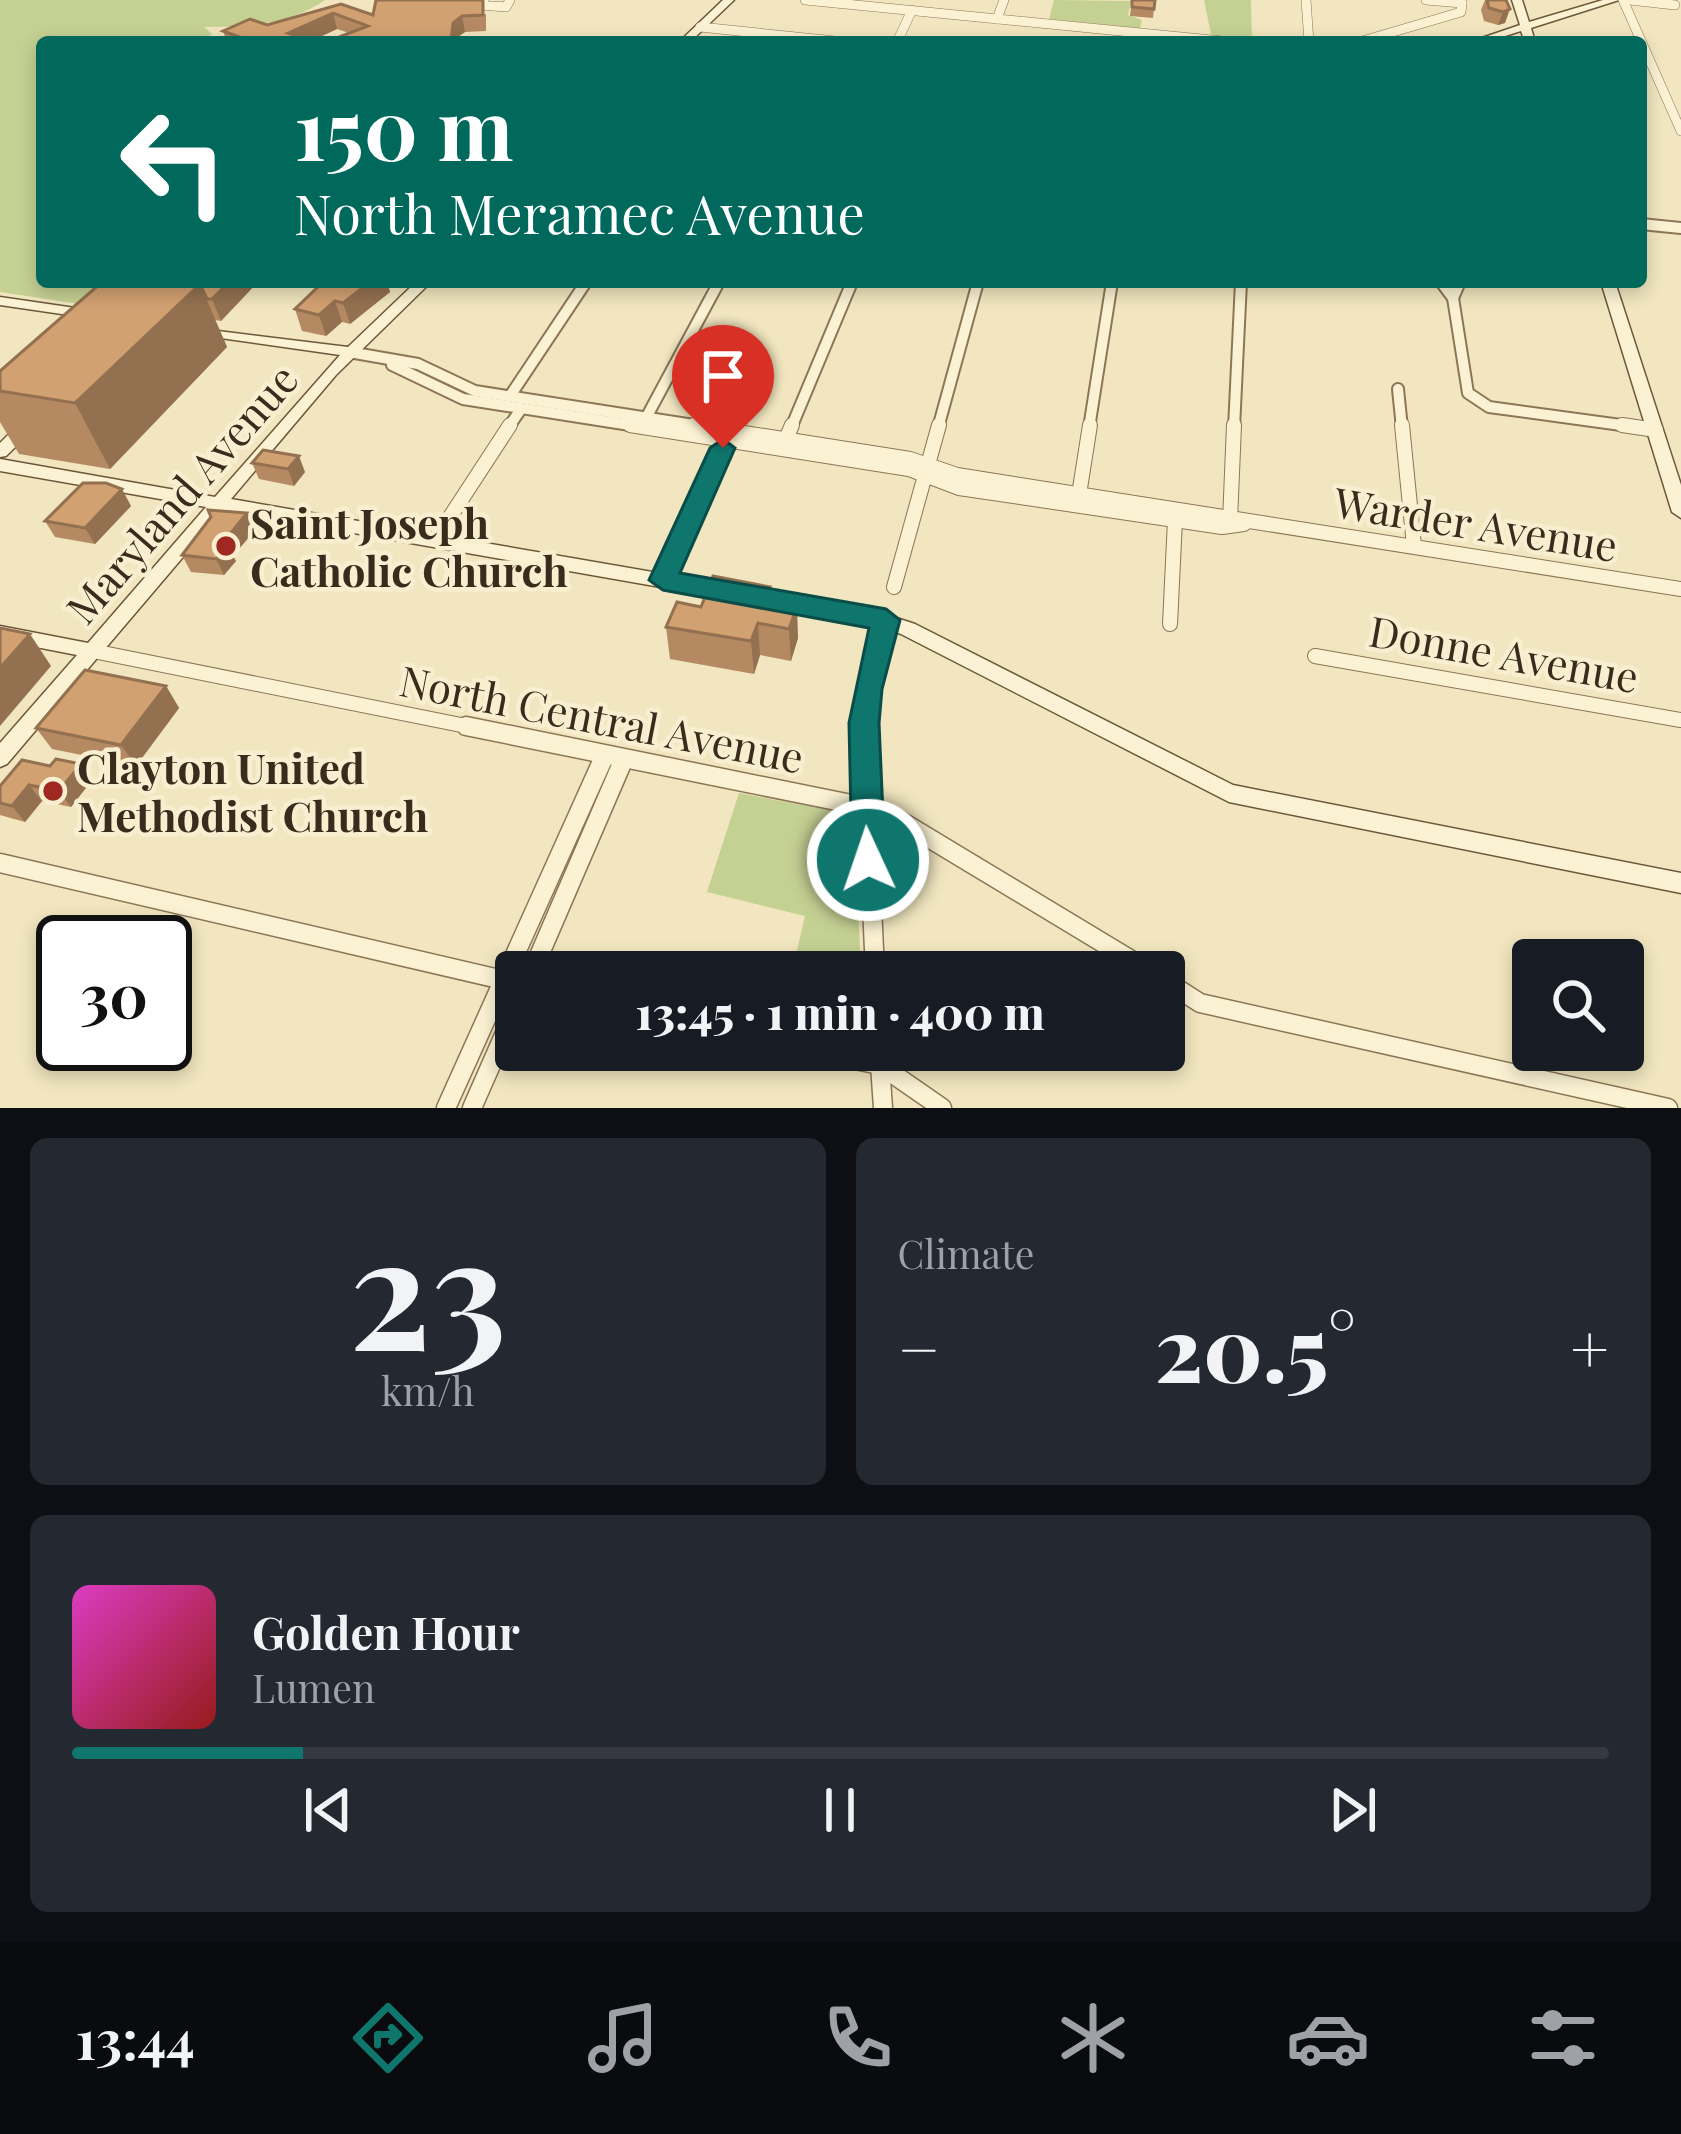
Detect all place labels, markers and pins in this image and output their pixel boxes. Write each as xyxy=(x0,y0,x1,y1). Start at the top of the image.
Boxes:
pin xyxy=(672,325,774,448)
place label: Saint Joseph Catholic Church xyxy=(250,494,568,598)
marker: Saint Joseph Catholic Church xyxy=(213,533,239,559)
place label: Clayton United Methodist Church xyxy=(77,739,429,843)
marker: Clayton United Methodist Church xyxy=(40,778,66,804)

